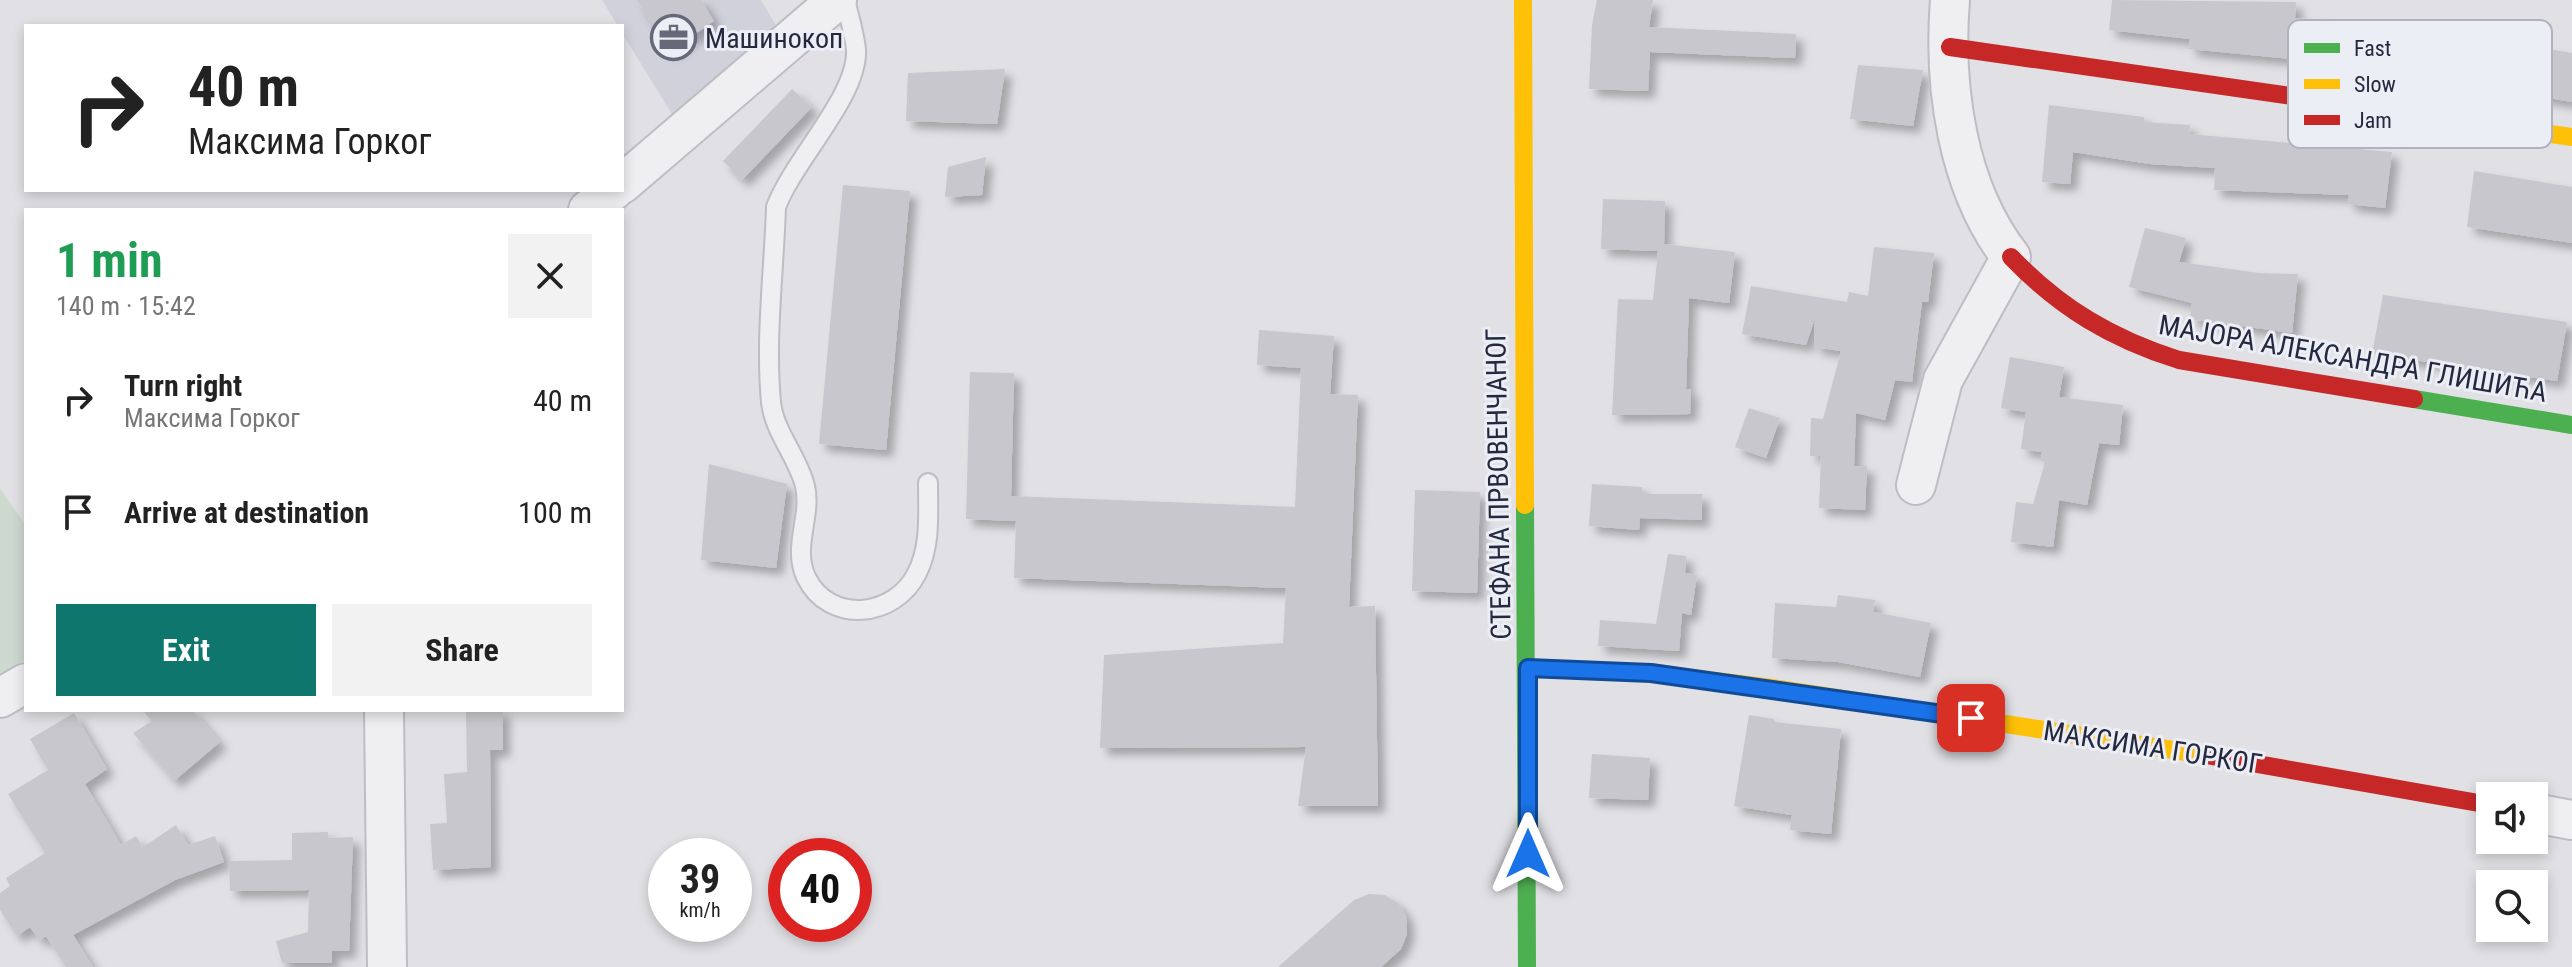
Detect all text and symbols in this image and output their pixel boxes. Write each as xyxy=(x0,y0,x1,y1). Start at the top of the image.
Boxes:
office icon: Машинокоп xyxy=(650,14,698,62)
legend xyxy=(2288,20,2552,148)
place label: Машинокоп xyxy=(705,22,843,55)
text: Fast xyxy=(2354,36,2391,61)
text: 40 m xyxy=(188,54,299,120)
icon: right xyxy=(56,56,160,160)
text: Slow xyxy=(2354,72,2396,97)
text: Jam xyxy=(2354,108,2392,133)
text: Максима Горког xyxy=(188,121,432,163)
text: 1 min xyxy=(56,232,163,289)
button: close xyxy=(508,234,592,318)
text: 140 m · 15:42 xyxy=(56,291,196,321)
street label: МАЈОРА АЛЕКСАНДРА ГЛИШИЋА xyxy=(2156,308,2550,409)
street label: СТЕФАНА ПРВОВЕНЧАНОГ xyxy=(1479,328,1518,640)
text: Turn right xyxy=(124,368,242,403)
icon: right xyxy=(56,378,100,422)
text: 40 m xyxy=(533,383,592,418)
text: Максима Горког xyxy=(124,403,300,433)
icon: arrive xyxy=(56,490,100,534)
text: Arrive at destination xyxy=(124,495,369,530)
text: 100 m xyxy=(518,495,592,530)
button: Exit xyxy=(56,604,316,696)
button: Share xyxy=(332,604,592,696)
pin xyxy=(1937,684,2005,752)
icon: arrive xyxy=(1949,696,1993,740)
street label: МАКСИМА ГОРКОГ xyxy=(2041,714,2265,781)
map controls xyxy=(2476,782,2548,942)
button: sound xyxy=(2476,782,2548,854)
position arrow xyxy=(1486,812,1570,896)
speed limit sign: 40 xyxy=(768,838,872,942)
text: 39 xyxy=(680,856,720,903)
button: search xyxy=(2476,870,2548,942)
text: km/h xyxy=(679,898,721,922)

